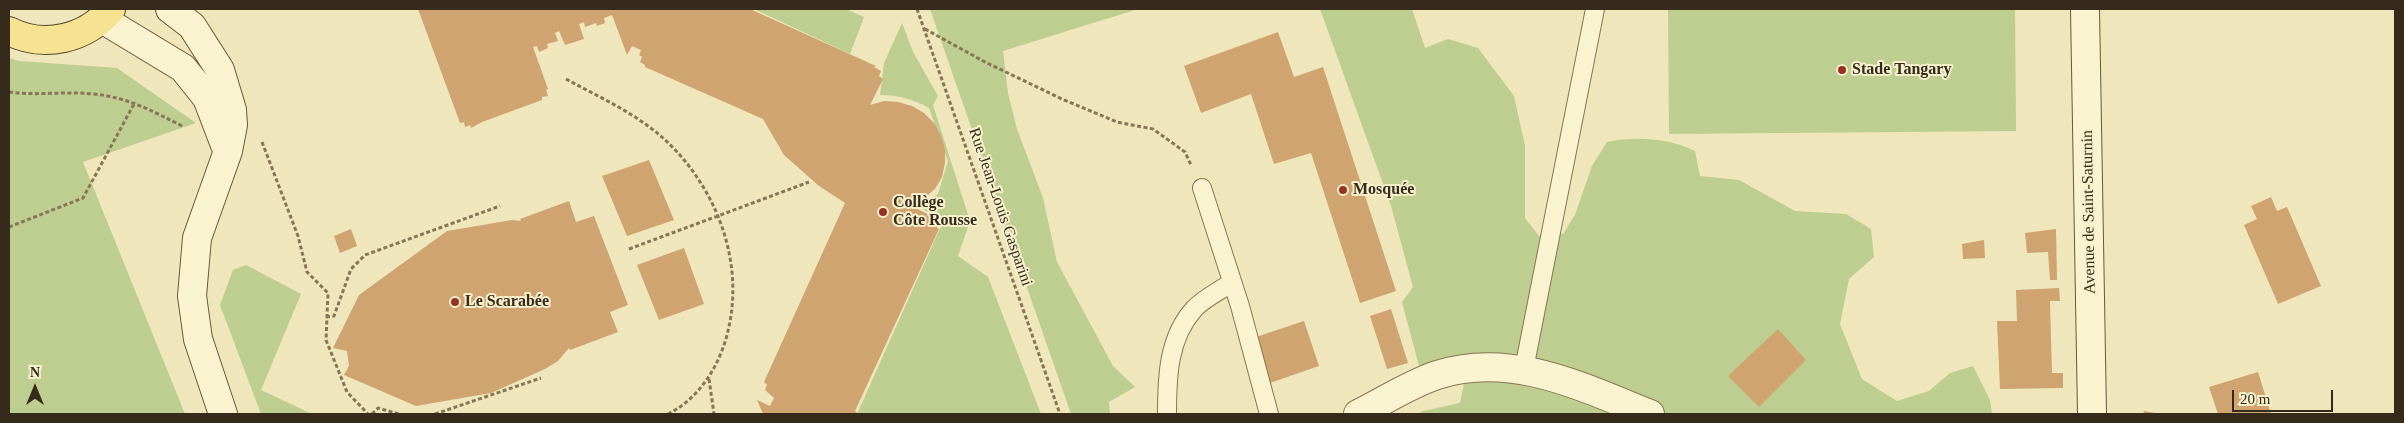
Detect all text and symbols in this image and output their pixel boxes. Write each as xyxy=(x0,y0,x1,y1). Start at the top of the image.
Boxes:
place label: Stade Tangary xyxy=(1852,60,1951,80)
marker: Stade Tangary xyxy=(1836,64,1848,76)
street label: Rue Jean-Louis Gasparini xyxy=(964,125,1036,289)
street label: Avenue de Saint-Saturnin xyxy=(2078,130,2100,294)
place label: Mosquée xyxy=(1353,180,1414,200)
marker: Mosquée xyxy=(1337,184,1349,196)
place label: Collège Côte Rousse xyxy=(893,193,977,231)
marker: Collège Côte Rousse xyxy=(877,206,889,218)
place label: Le Scarabée xyxy=(465,292,549,312)
marker: Le Scarabée xyxy=(449,296,461,308)
north arrow xyxy=(10,363,60,413)
text: N xyxy=(30,365,40,380)
scale bar xyxy=(2234,380,2335,412)
text: 20 m xyxy=(2240,391,2270,407)

